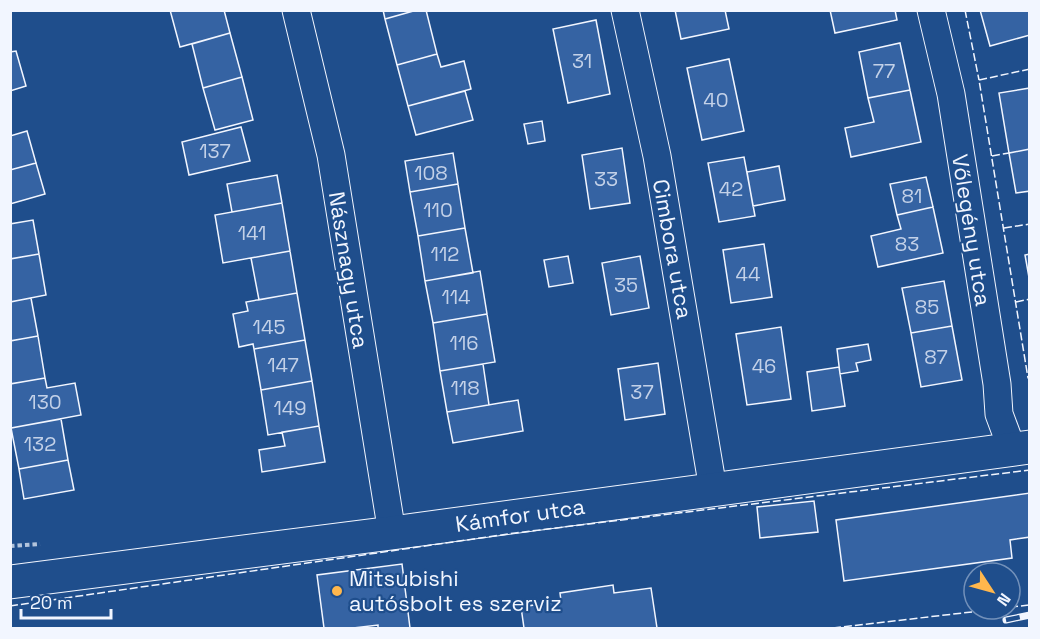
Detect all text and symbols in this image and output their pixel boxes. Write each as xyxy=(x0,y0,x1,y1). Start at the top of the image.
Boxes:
house number: 31 xyxy=(572,48,592,74)
house number: 77 xyxy=(873,58,895,84)
house number: 40 xyxy=(703,87,729,113)
house number: 137 xyxy=(199,138,231,164)
street label: Vőlegény utca xyxy=(946,152,998,308)
house number: 108 xyxy=(414,160,448,186)
house number: 33 xyxy=(594,166,618,192)
house number: 42 xyxy=(719,176,743,202)
street label: Cimbora utca xyxy=(647,177,699,321)
house number: 81 xyxy=(902,183,922,209)
street label: Násznagy utca xyxy=(323,190,375,351)
house number: 110 xyxy=(423,197,453,223)
house number: 141 xyxy=(238,220,266,246)
house number: 83 xyxy=(895,231,919,257)
house number: 112 xyxy=(431,241,459,267)
house number: 44 xyxy=(736,261,761,287)
house number: 35 xyxy=(614,272,638,298)
house number: 114 xyxy=(441,284,471,310)
house number: 85 xyxy=(915,294,939,320)
house number: 145 xyxy=(253,314,285,340)
house number: 116 xyxy=(450,330,478,356)
house number: 87 xyxy=(924,344,948,370)
house number: 147 xyxy=(267,352,299,378)
house number: 46 xyxy=(752,353,776,379)
house number: 118 xyxy=(450,375,480,401)
house number: 37 xyxy=(630,379,654,405)
house number: 130 xyxy=(28,389,62,415)
house number: 149 xyxy=(273,395,307,421)
house number: 132 xyxy=(24,431,56,457)
street label: Kámfor utca xyxy=(453,492,587,538)
north arrow xyxy=(962,561,1022,621)
place label: Mitsubishi autósbolt es szerviz xyxy=(349,564,562,617)
scale bar xyxy=(21,582,111,620)
marker: Mitsubishi autósbolt es szerviz xyxy=(330,584,344,598)
text: N xyxy=(992,589,1015,610)
text: 20 m xyxy=(30,591,73,614)

